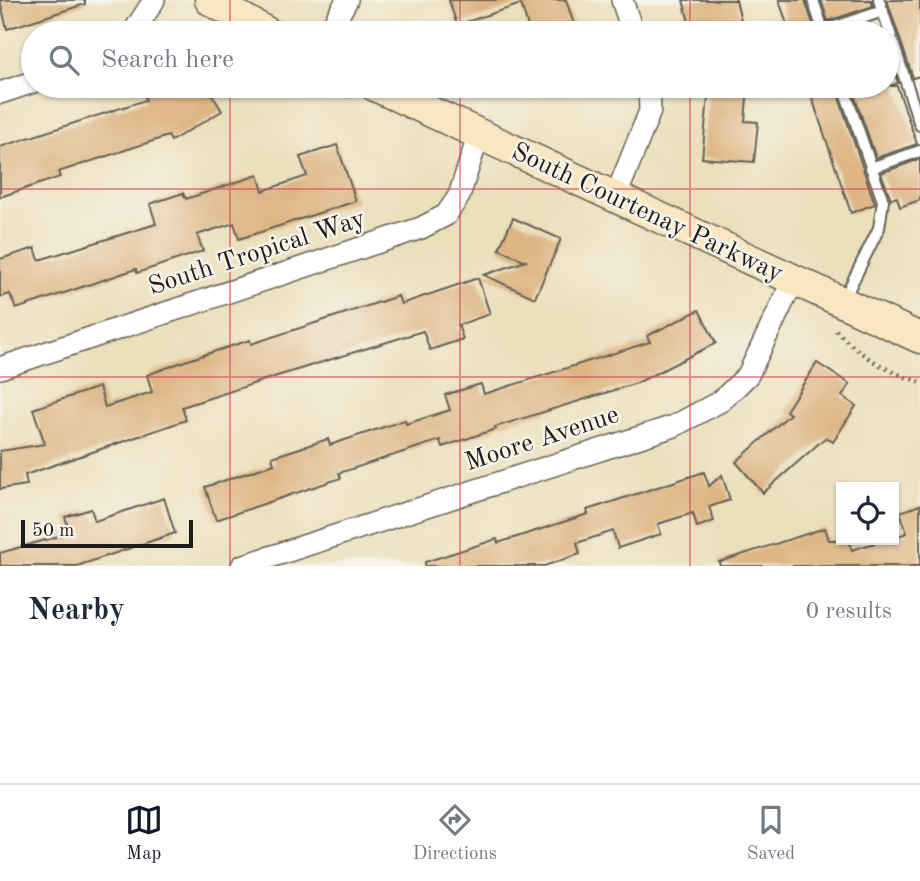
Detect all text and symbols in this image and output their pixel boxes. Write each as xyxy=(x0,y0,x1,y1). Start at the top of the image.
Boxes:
search box xyxy=(21,21,899,98)
icon: search xyxy=(45,41,83,79)
text: Search here xyxy=(101,47,234,73)
street label: South Courtenay Parkway xyxy=(507,139,787,287)
street label: South Tropical Way xyxy=(145,206,369,300)
street label: Moore Avenue xyxy=(462,402,622,476)
map controls xyxy=(836,482,899,545)
button: locate xyxy=(836,482,899,545)
scale bar xyxy=(21,517,192,549)
text: 50 m xyxy=(32,522,74,541)
text: Nearby xyxy=(28,596,125,626)
text: 0 results xyxy=(806,600,892,623)
tab: Map xyxy=(125,801,163,866)
tab: Directions xyxy=(413,801,497,866)
tab: Saved xyxy=(747,801,795,866)

